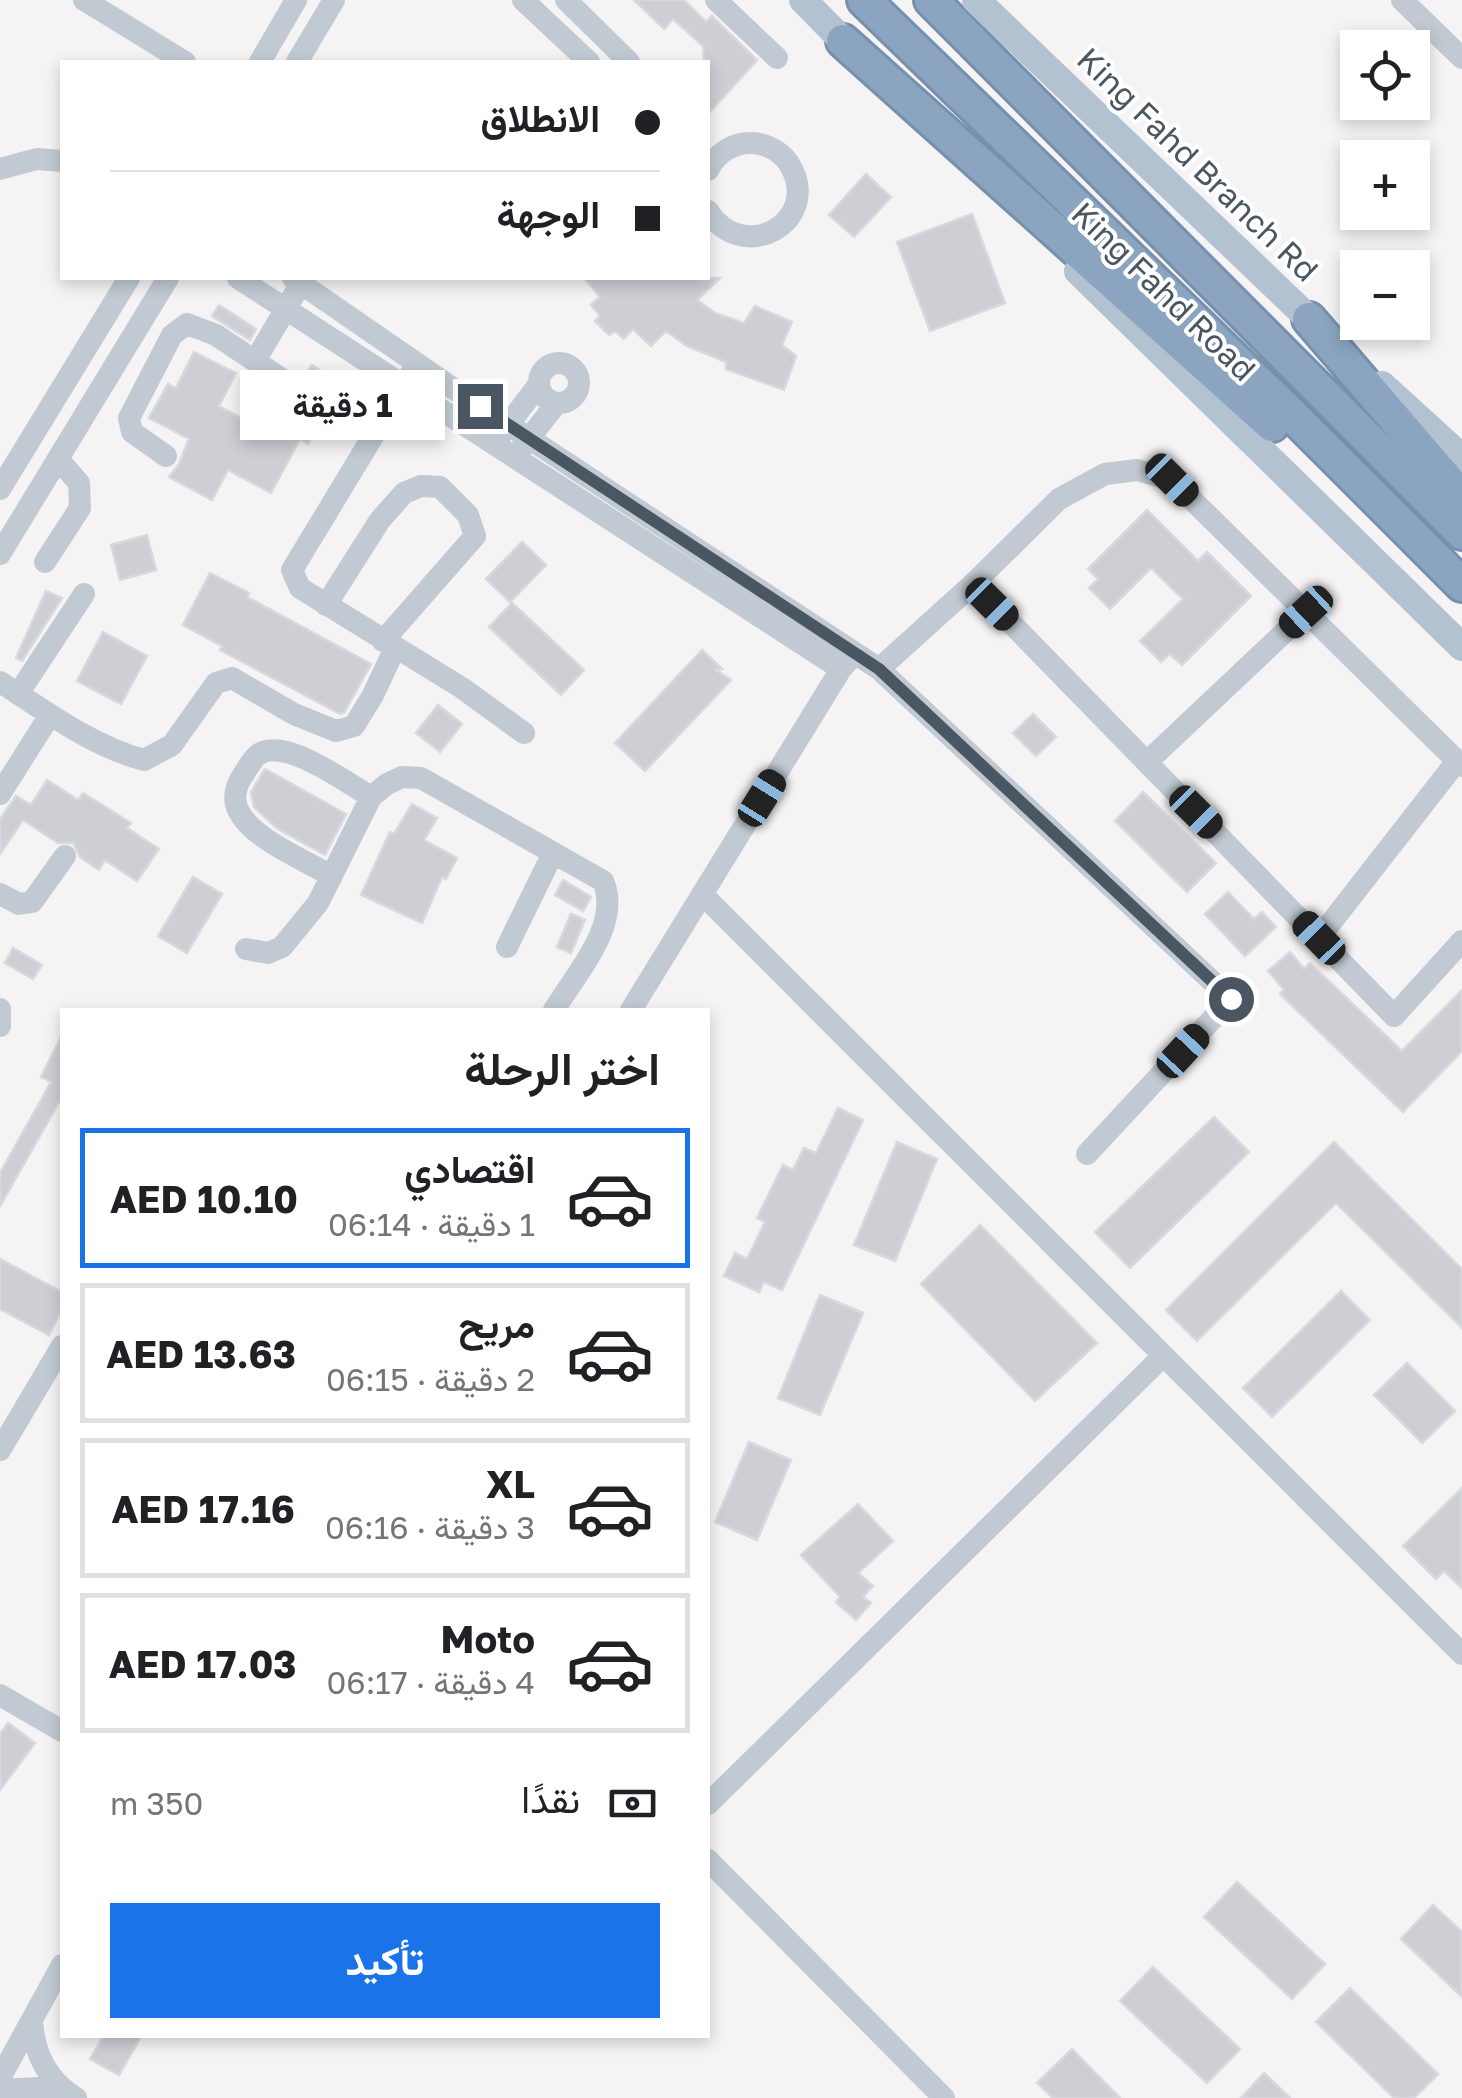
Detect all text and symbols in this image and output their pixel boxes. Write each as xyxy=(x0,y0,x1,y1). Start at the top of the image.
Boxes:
map controls xyxy=(1340,30,1430,340)
button: locate xyxy=(1340,30,1430,120)
street label: King Fahd Branch Rd xyxy=(1070,39,1326,289)
text: الانطلاق xyxy=(481,95,600,140)
button: + xyxy=(1340,140,1430,230)
text: الوجهة xyxy=(497,191,600,236)
street label: King Fahd Road xyxy=(1064,194,1264,388)
button: − xyxy=(1340,250,1430,340)
callout: 1 دقيقة xyxy=(240,371,445,441)
route end xyxy=(458,384,503,429)
text: 1 دقيقة xyxy=(293,386,392,424)
car xyxy=(1140,448,1204,512)
car xyxy=(960,572,1024,636)
car xyxy=(1274,581,1338,643)
car xyxy=(733,765,791,831)
car xyxy=(1164,780,1228,844)
car xyxy=(1287,906,1351,970)
route start xyxy=(1209,977,1254,1022)
car xyxy=(1152,1019,1214,1083)
text: اختر الرحلة xyxy=(464,1041,660,1095)
text: اقتصادي xyxy=(404,1146,535,1191)
icon: car xyxy=(565,1153,655,1243)
text: AED 10.10 xyxy=(110,1176,298,1221)
text: 1 دقيقة · 06:14 xyxy=(328,1205,535,1243)
text: مريح xyxy=(459,1301,535,1346)
icon: car xyxy=(565,1308,655,1398)
text: AED 13.63 xyxy=(106,1331,296,1376)
text: 2 دقيقة · 06:15 xyxy=(326,1360,535,1398)
text: XL xyxy=(486,1461,535,1506)
icon: car xyxy=(565,1463,655,1553)
text: AED 17.16 xyxy=(111,1486,295,1531)
text: 3 دقيقة · 06:16 xyxy=(325,1508,535,1546)
text: Moto xyxy=(441,1616,535,1661)
icon: car xyxy=(565,1618,655,1708)
text: AED 17.03 xyxy=(109,1641,297,1686)
text: 4 دقيقة · 06:17 xyxy=(327,1663,535,1701)
text: نقدًا xyxy=(521,1776,580,1821)
icon: cash xyxy=(605,1776,660,1831)
text: 350 m xyxy=(110,1784,203,1822)
button: تأكيد xyxy=(110,1903,660,2018)

